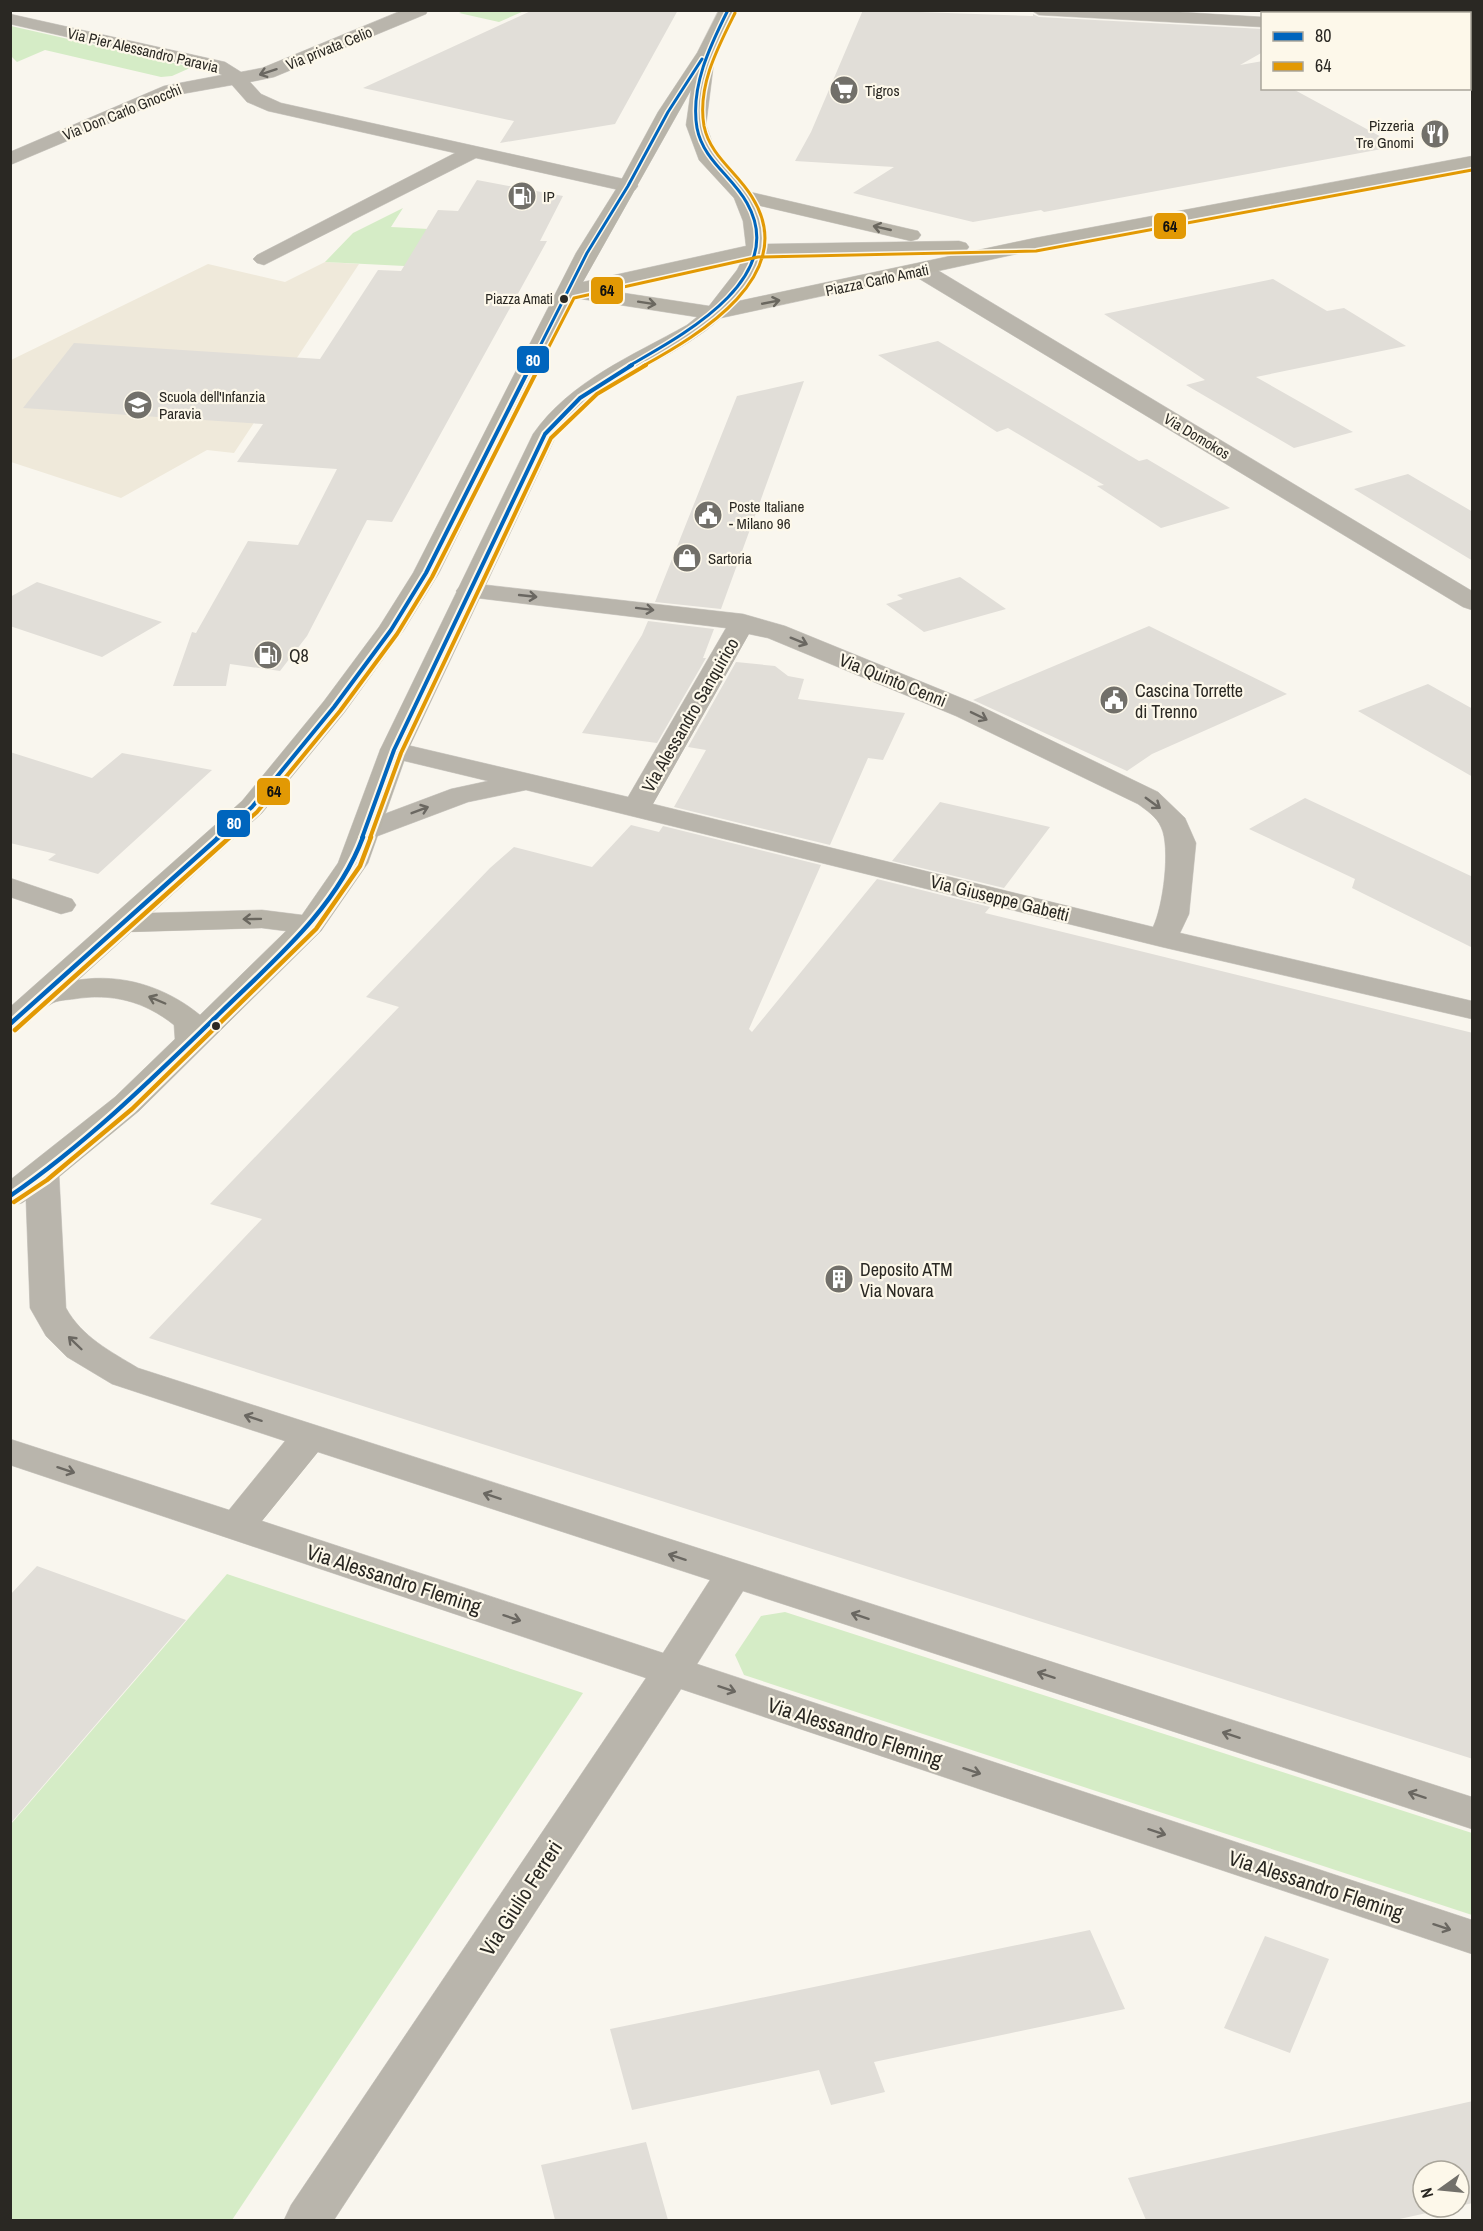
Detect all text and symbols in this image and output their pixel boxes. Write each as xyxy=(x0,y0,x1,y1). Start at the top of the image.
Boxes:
legend xyxy=(1261,12,1471,90)
street label: Via privata Celio xyxy=(283,21,375,75)
street label: Via Pier Alessandro Paravia xyxy=(65,22,221,78)
text: 80 xyxy=(1315,23,1331,48)
text: 64 xyxy=(1315,53,1331,78)
one-way arrow xyxy=(259,67,278,78)
supermarket icon: Tigros xyxy=(828,74,860,106)
street label: Via Don Carlo Gnocchi xyxy=(60,79,184,145)
place label: Tigros xyxy=(865,80,900,101)
place label: Pizzeria Tre Gnomi xyxy=(1356,115,1414,153)
restaurant icon: Pizzeria Tre Gnomi xyxy=(1419,118,1451,150)
fuel station icon: IP xyxy=(506,180,538,212)
place label: IP xyxy=(543,186,555,207)
line badge: 64 xyxy=(1153,212,1187,240)
text: 64 xyxy=(1163,215,1178,237)
one-way arrow xyxy=(873,222,892,234)
street label: Piazza Carlo Amati xyxy=(823,259,931,301)
line badge: 64 xyxy=(590,276,624,305)
text: 64 xyxy=(600,279,615,301)
place label: Piazza Amati xyxy=(485,290,553,308)
marker: Piazza Amati xyxy=(558,293,570,305)
one-way arrow xyxy=(761,296,781,307)
one-way arrow xyxy=(637,298,657,309)
line badge: 80 xyxy=(516,345,550,374)
text: 80 xyxy=(526,349,540,371)
place label: Scuola dell'Infanzia Paravia xyxy=(159,386,265,424)
school or university icon: Scuola dell'Infanzia Paravia xyxy=(122,389,154,421)
street label: Via Domokos xyxy=(1160,408,1234,464)
place label: Poste Italiane - Milano 96 xyxy=(729,496,804,534)
public building icon: Poste Italiane - Milano 96 xyxy=(692,499,724,531)
shop icon: Sartoria xyxy=(671,542,703,574)
place label: Sartoria xyxy=(708,548,752,569)
one-way arrow xyxy=(517,591,537,602)
one-way arrow xyxy=(635,604,654,615)
street label: Via Alessandro Sanquirico xyxy=(636,633,744,797)
one-way arrow xyxy=(789,636,807,647)
fuel station icon: Q8 xyxy=(252,639,284,671)
place label: Q8 xyxy=(289,643,309,668)
street label: Via Quinto Cenni xyxy=(836,647,950,713)
place label: Cascina Torrette di Trenno xyxy=(1135,678,1243,724)
public building icon: Cascina Torrette di Trenno xyxy=(1098,684,1130,716)
one-way arrow xyxy=(969,711,987,723)
line badge: 64 xyxy=(256,777,291,806)
text: 64 xyxy=(267,780,282,802)
one-way arrow xyxy=(1145,797,1161,809)
one-way arrow xyxy=(410,804,429,815)
line badge: 80 xyxy=(216,809,251,838)
text: 80 xyxy=(227,812,241,834)
street label: Via Giuseppe Gabetti xyxy=(928,869,1072,927)
one-way arrow xyxy=(242,913,262,925)
one-way arrow xyxy=(148,993,166,1005)
unlabelled marker xyxy=(210,1020,222,1032)
place label: Deposito ATM Via Novara xyxy=(860,1257,952,1303)
building icon: Deposito ATM Via Novara xyxy=(823,1263,855,1295)
one-way arrow xyxy=(67,1336,82,1351)
one-way arrow xyxy=(244,1412,263,1423)
one-way arrow xyxy=(56,1465,75,1476)
one-way arrow xyxy=(483,1490,502,1501)
street label: Via Alessandro Fleming xyxy=(303,1537,486,1621)
one-way arrow xyxy=(668,1550,687,1561)
one-way arrow xyxy=(851,1609,870,1620)
one-way arrow xyxy=(502,1613,521,1624)
one-way arrow xyxy=(1037,1669,1056,1680)
one-way arrow xyxy=(717,1685,736,1696)
street label: Via Alessandro Fleming xyxy=(764,1690,947,1774)
one-way arrow xyxy=(1222,1729,1241,1740)
one-way arrow xyxy=(962,1766,981,1777)
one-way arrow xyxy=(1408,1789,1427,1800)
one-way arrow xyxy=(1147,1828,1166,1839)
street label: Via Giulio Ferreri xyxy=(473,1835,569,1961)
street label: Via Alessandro Fleming xyxy=(1225,1843,1408,1927)
one-way arrow xyxy=(1432,1922,1451,1933)
north arrow xyxy=(1411,2159,1471,2219)
text: N xyxy=(1415,2185,1438,2200)

